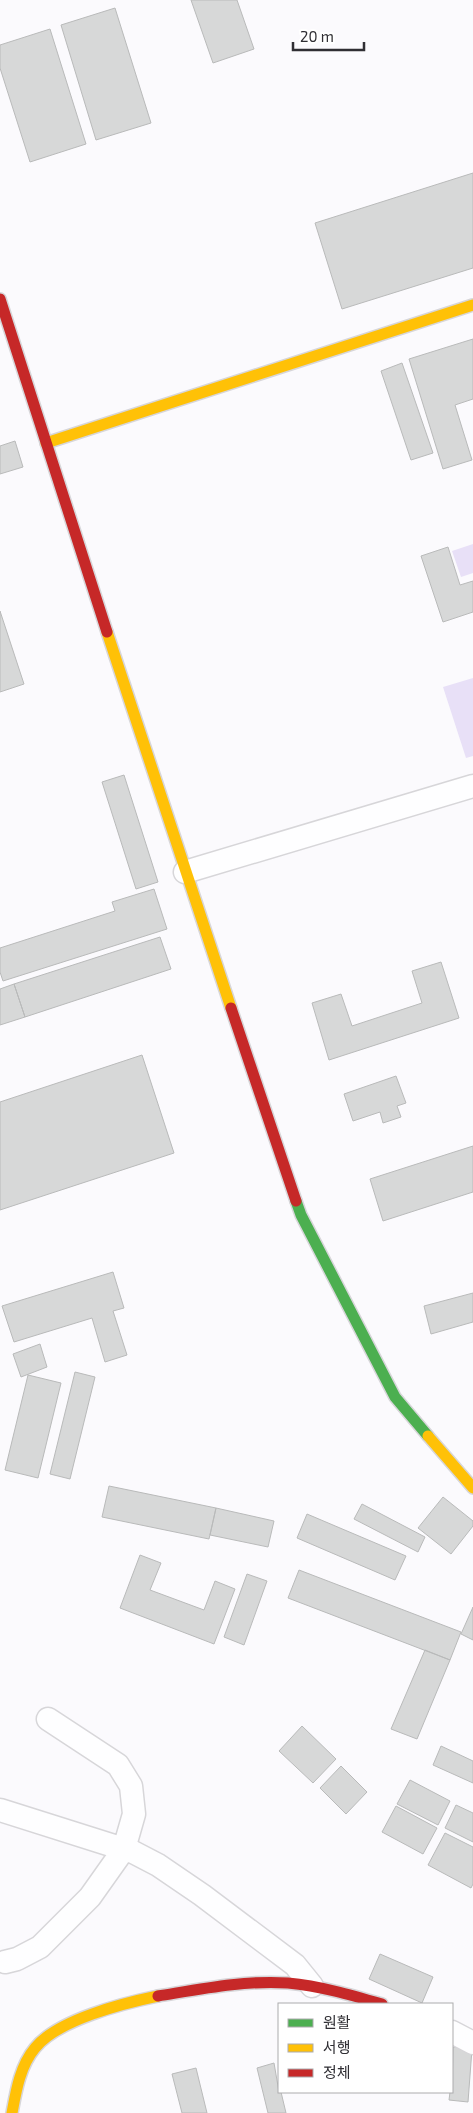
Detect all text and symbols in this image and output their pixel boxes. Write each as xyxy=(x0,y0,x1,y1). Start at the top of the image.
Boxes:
scale bar xyxy=(293,20,364,52)
text: 20 m xyxy=(300,27,334,45)
legend xyxy=(278,2003,453,2093)
text: 원활 xyxy=(323,2013,351,2031)
text: 서행 xyxy=(323,2038,351,2056)
text: 정체 xyxy=(323,2063,351,2081)

